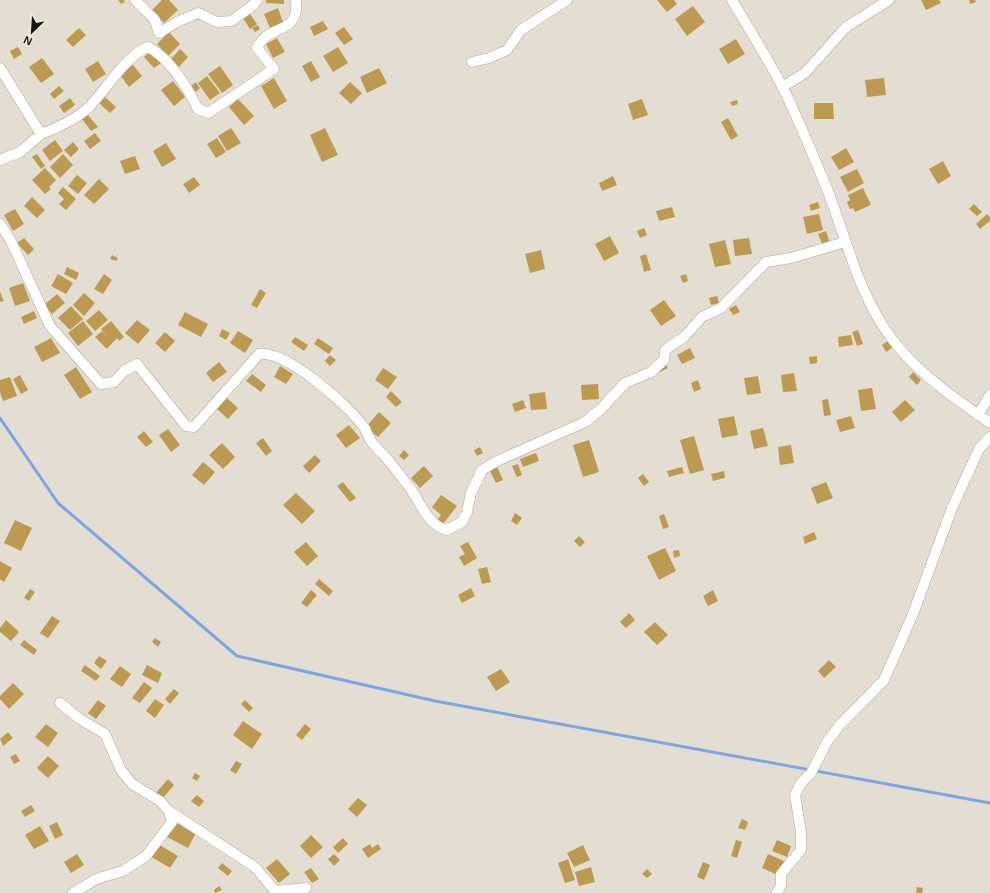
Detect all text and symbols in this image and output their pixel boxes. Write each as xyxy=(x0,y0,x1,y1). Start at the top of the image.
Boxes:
north arrow xyxy=(12,12,52,52)
text: N xyxy=(22,34,34,48)

